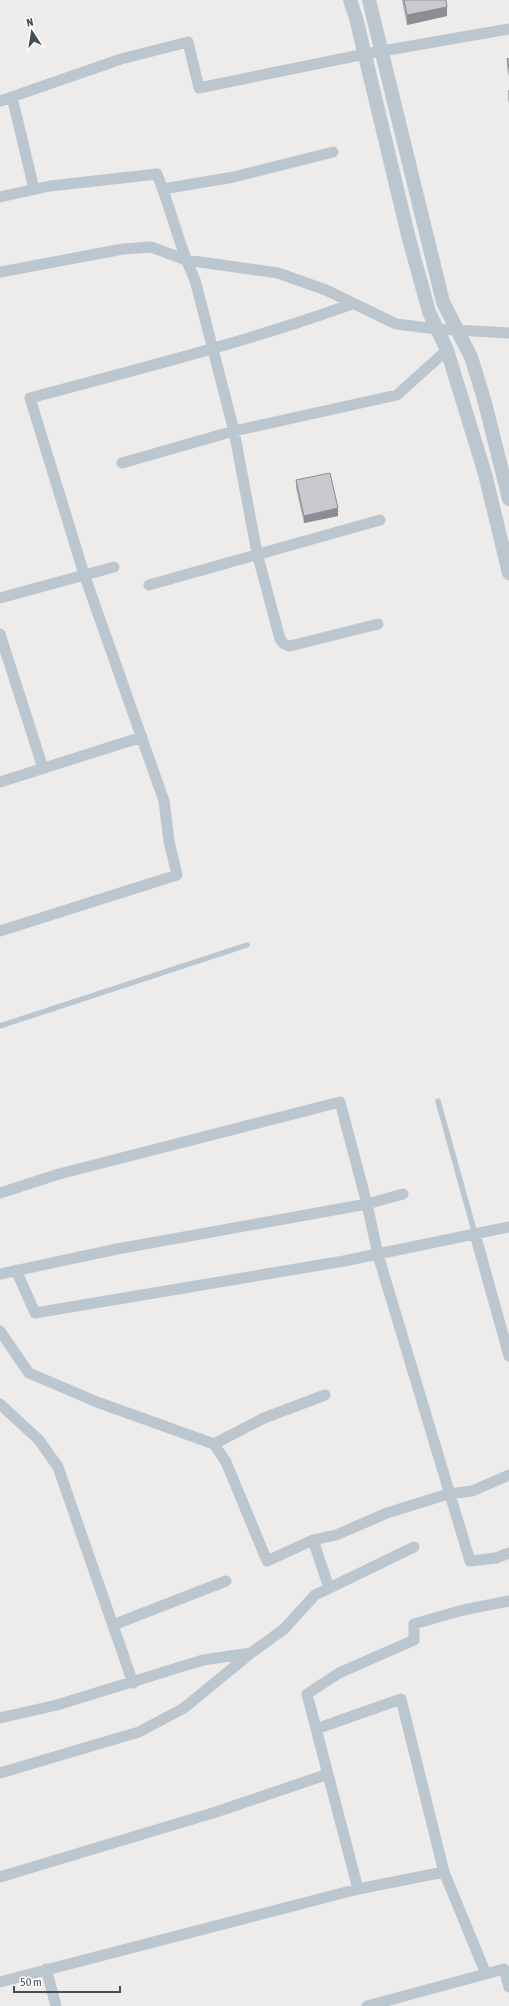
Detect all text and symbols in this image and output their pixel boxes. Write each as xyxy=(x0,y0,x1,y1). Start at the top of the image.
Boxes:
north arrow xyxy=(12,12,52,52)
text: N xyxy=(25,16,34,29)
scale bar xyxy=(14,1968,120,1994)
text: 50 m xyxy=(20,1975,42,1989)

